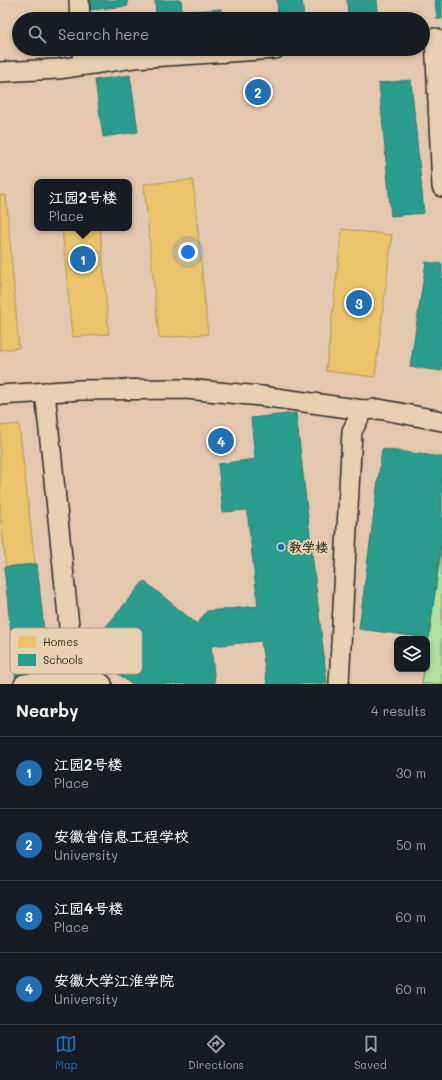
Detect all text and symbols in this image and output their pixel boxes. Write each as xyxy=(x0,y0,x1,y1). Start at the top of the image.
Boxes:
search box xyxy=(12,12,430,56)
icon: search xyxy=(26,23,48,45)
text: Search here xyxy=(58,24,149,44)
pin: 2 xyxy=(245,77,271,107)
popup xyxy=(34,179,132,231)
text: 江园2号楼 xyxy=(49,187,117,207)
text: Place xyxy=(49,207,84,224)
your location xyxy=(178,242,198,262)
pin: 1 xyxy=(70,244,96,274)
pin: 3 xyxy=(346,288,372,318)
pin: 4 xyxy=(208,426,234,456)
place label: 教学楼 xyxy=(289,538,328,555)
marker: 教学楼 xyxy=(276,542,286,552)
legend xyxy=(10,628,142,674)
text: Homes xyxy=(43,634,78,649)
map controls xyxy=(394,636,430,672)
button: layers xyxy=(394,636,430,672)
text: Schools xyxy=(43,652,83,667)
text: Nearby xyxy=(16,699,78,721)
text: 4 results xyxy=(371,702,426,719)
text: 江园2号楼 xyxy=(54,754,122,774)
text: 1 xyxy=(26,764,32,781)
text: 30 m xyxy=(396,764,426,781)
text: Place xyxy=(54,774,89,791)
text: 安徽省信息工程学校 xyxy=(54,826,189,846)
text: 2 xyxy=(25,836,33,853)
text: 50 m xyxy=(396,836,426,853)
text: University xyxy=(54,846,118,863)
text: 江园4号楼 xyxy=(54,898,124,918)
text: 3 xyxy=(25,908,33,925)
text: 60 m xyxy=(396,908,426,925)
text: Place xyxy=(54,918,89,935)
text: 安徽大学江淮学院 xyxy=(54,970,174,990)
text: 4 xyxy=(25,980,33,997)
text: 60 m xyxy=(396,980,426,997)
text: University xyxy=(54,990,118,1007)
tab: Map xyxy=(55,1033,78,1072)
tab: Directions xyxy=(188,1033,244,1072)
tab: Saved xyxy=(354,1033,387,1072)

